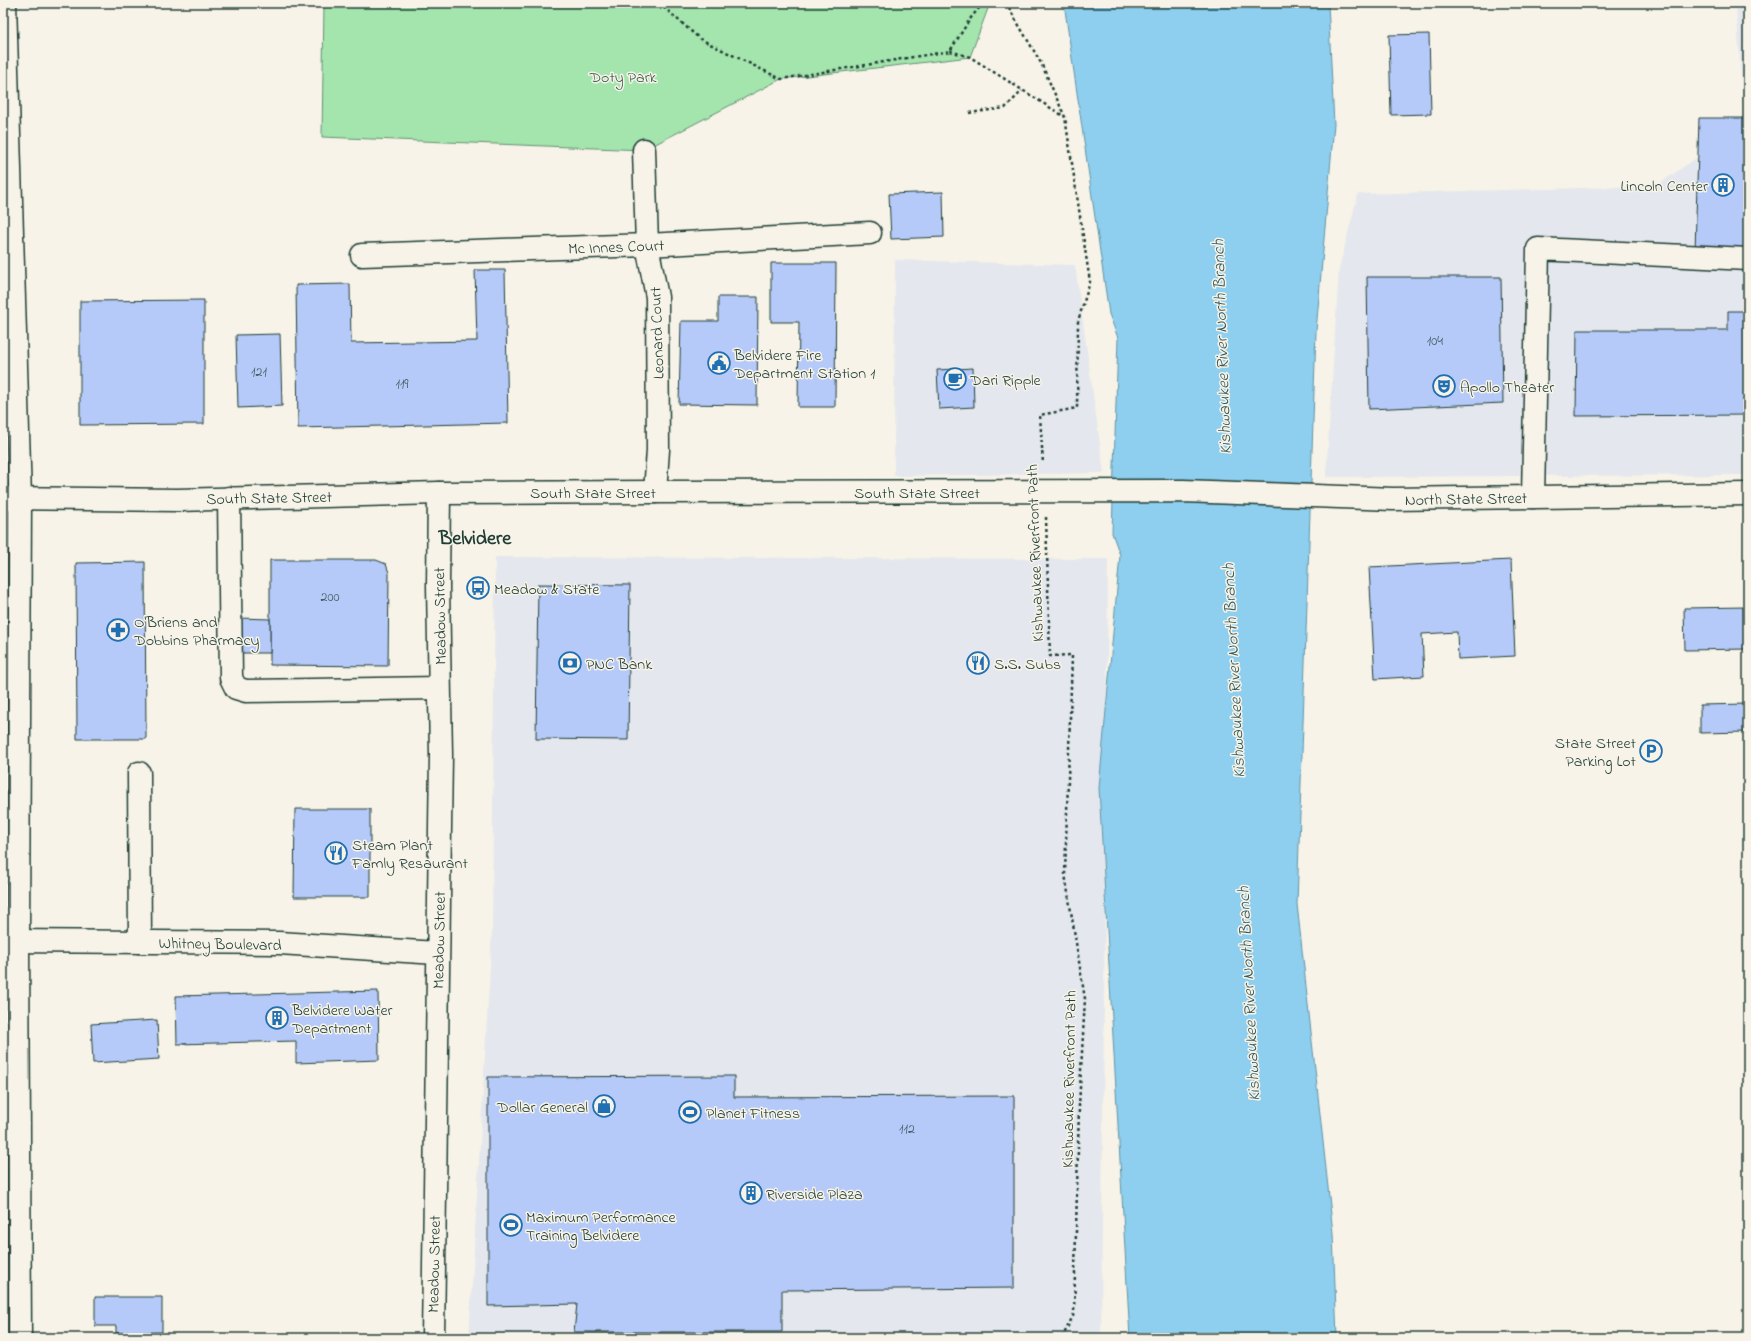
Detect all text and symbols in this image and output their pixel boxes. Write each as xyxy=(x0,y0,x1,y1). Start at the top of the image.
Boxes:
park label: Doty Park xyxy=(588,66,658,90)
building icon: Lincoln Center xyxy=(1710,172,1736,198)
place label: Lincoln Center xyxy=(1620,175,1708,199)
street label: Mc Innes Court xyxy=(568,234,665,262)
water label: Kishwaukee River North Branch xyxy=(1206,238,1239,455)
street label: Leonard Court xyxy=(644,286,672,380)
house number: 104 xyxy=(1427,331,1443,352)
place label: Belvidere Fire Department Station 1 xyxy=(733,344,875,386)
public building icon: Belvidere Fire Department Station 1 xyxy=(706,350,732,376)
house number: 121 xyxy=(251,362,267,383)
cafe icon: Dari Ripple xyxy=(942,366,968,392)
place label: Dari Ripple xyxy=(969,369,1042,393)
theatre icon: Apollo Theater xyxy=(1431,373,1457,399)
house number: 119 xyxy=(395,374,409,395)
place label: Apollo Theater xyxy=(1460,376,1554,400)
street label: Kishwaukee Riverfront Path xyxy=(1021,464,1051,642)
street label: South State Street xyxy=(530,482,657,506)
street label: South State Street xyxy=(854,482,981,506)
street label: South State Street xyxy=(206,486,333,512)
street label: North State Street xyxy=(1405,487,1528,513)
district label: Belvidere xyxy=(438,525,512,554)
water label: Kishwaukee River North Branch xyxy=(1216,562,1253,779)
street label: Meadow Street xyxy=(428,566,454,665)
bus stop icon: Meadow & State xyxy=(465,575,491,601)
place label: Meadow & State xyxy=(494,578,600,602)
house number: 200 xyxy=(320,587,340,608)
place label: O'Briens and Dobbins Pharmacy xyxy=(133,611,260,653)
pharmacy icon: O'Briens and Dobbins Pharmacy xyxy=(105,617,131,643)
bank icon: PNC Bank xyxy=(557,650,583,676)
restaurant icon: S.S. Subs xyxy=(965,650,991,676)
place label: PNC Bank xyxy=(586,653,653,677)
place label: S.S. Subs xyxy=(994,653,1061,677)
place label: State Street Parking Lot xyxy=(1555,732,1637,774)
parking icon: State Street Parking Lot xyxy=(1638,738,1664,764)
place label: Steam Plant Famly Resaurant xyxy=(351,834,468,876)
restaurant icon: Steam Plant Famly Resaurant xyxy=(323,840,349,866)
water label: Kishwaukee River North Branch xyxy=(1231,885,1268,1102)
street label: Meadow Street xyxy=(427,890,453,989)
street label: Whitney Boulevard xyxy=(158,932,282,958)
street label: Kishwaukee Riverfront Path xyxy=(1056,990,1084,1168)
place label: Belvidere Water Department xyxy=(291,999,393,1041)
building icon: Belvidere Water Department xyxy=(264,1005,290,1031)
shop icon: Dollar General xyxy=(591,1093,617,1119)
place label: Dollar General xyxy=(496,1096,588,1120)
sports icon: Planet Fitness xyxy=(677,1099,703,1125)
place label: Planet Fitness xyxy=(706,1102,800,1126)
house number: 112 xyxy=(899,1119,915,1140)
building icon: Riverside Plaza xyxy=(738,1180,764,1206)
place label: Riverside Plaza xyxy=(766,1183,863,1207)
place label: Maximum Performance Training Belvidere xyxy=(526,1206,677,1248)
sports icon: Maximum Performance Training Belvidere xyxy=(498,1212,524,1238)
street label: Meadow Street xyxy=(422,1214,448,1313)

